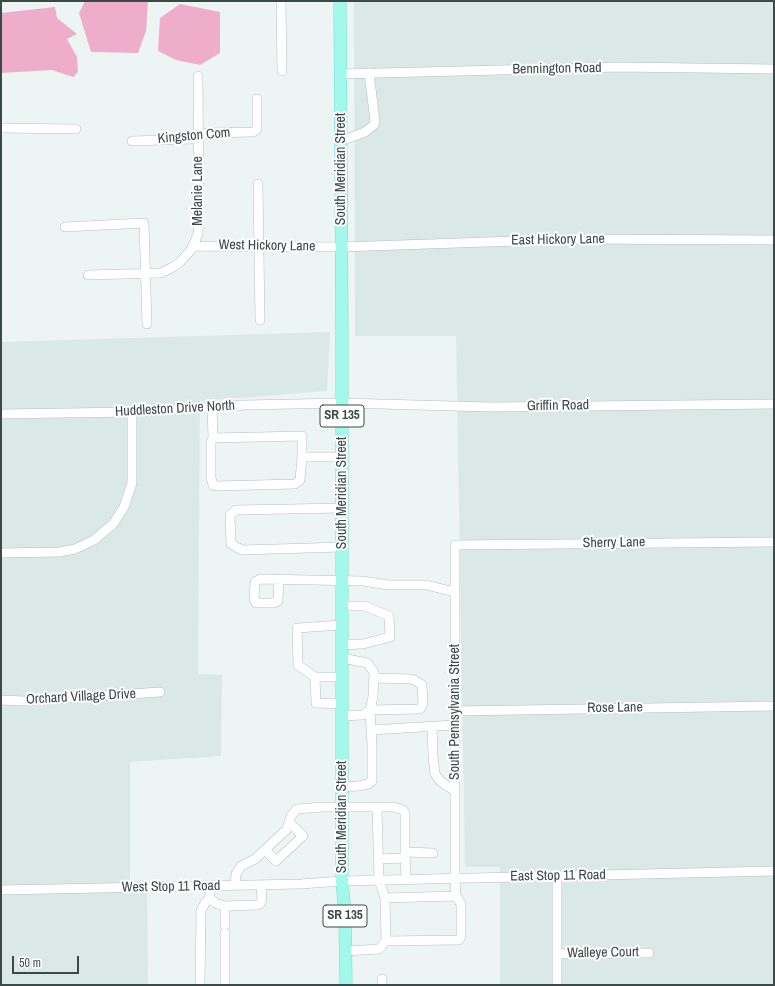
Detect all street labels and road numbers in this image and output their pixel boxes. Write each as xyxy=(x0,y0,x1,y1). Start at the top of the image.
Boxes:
street label: Bennington Road xyxy=(512,60,602,78)
street label: South Meridian Street xyxy=(333,113,349,225)
street label: Kingston Com xyxy=(157,124,231,148)
street label: Melanie Lane xyxy=(190,156,206,226)
street label: East Hickory Lane xyxy=(511,231,605,249)
street label: West Hickory Lane xyxy=(218,237,316,255)
street label: Huddleston Drive North xyxy=(115,397,235,421)
street label: Griffin Road xyxy=(527,397,589,415)
road number: SR 135 xyxy=(320,405,364,427)
street label: South Meridian Street xyxy=(334,437,350,549)
street label: Sherry Lane xyxy=(583,534,645,552)
street label: South Pennsylvania Street xyxy=(447,644,463,780)
street label: Orchard Village Drive xyxy=(26,686,136,708)
street label: Rose Lane xyxy=(587,699,643,717)
street label: South Meridian Street xyxy=(334,761,350,873)
street label: East Stop 11 Road xyxy=(510,867,606,885)
street label: West Stop 11 Road xyxy=(122,878,220,896)
road number: SR 135 xyxy=(323,905,367,927)
street label: Walleye Court xyxy=(567,944,639,962)

